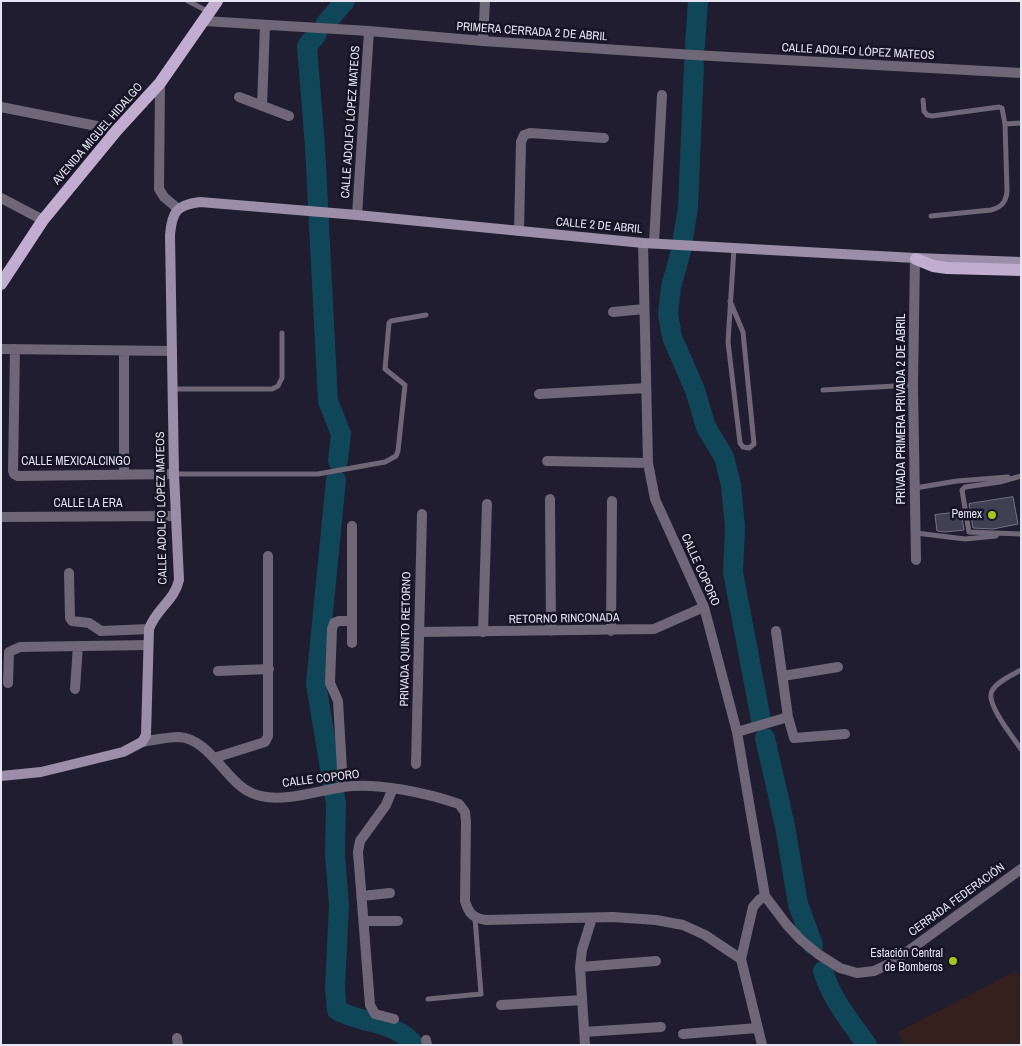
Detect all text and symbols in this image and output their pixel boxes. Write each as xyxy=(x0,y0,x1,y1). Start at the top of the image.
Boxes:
street label: PRIMERA CERRADA 2 DE ABRIL xyxy=(456,20,608,44)
street label: CALLE ADOLFO LÓPEZ MATEOS xyxy=(781,41,935,63)
street label: CALLE ADOLFO LÓPEZ MATEOS xyxy=(338,45,364,199)
street label: AVENIDA MIGUEL HIDALGO xyxy=(50,80,146,188)
street label: CALLE 2 DE ABRIL xyxy=(555,215,643,237)
street label: PRIVADA PRIMERA PRIVADA 2 DE ABRIL xyxy=(895,313,909,505)
street label: CALLE ADOLFO LÓPEZ MATEOS xyxy=(153,431,171,585)
street label: CALLE MEXICALCINGO xyxy=(21,455,131,469)
street label: CALLE LA ERA xyxy=(54,497,122,511)
place label: Pemex xyxy=(951,508,982,522)
marker: Pemex xyxy=(986,509,998,521)
street label: CALLE COPORO xyxy=(678,532,722,608)
street label: PRIVADA QUINTO RETORNO xyxy=(398,571,414,707)
street label: RETORNO RINCONADA xyxy=(508,611,620,627)
street label: CALLE COPORO xyxy=(282,767,360,791)
street label: CERRADA FEDERACIÓN xyxy=(906,860,1008,940)
place label: Estación Central de Bomberos xyxy=(870,947,943,975)
marker: Estación Central de Bomberos xyxy=(947,955,959,967)

